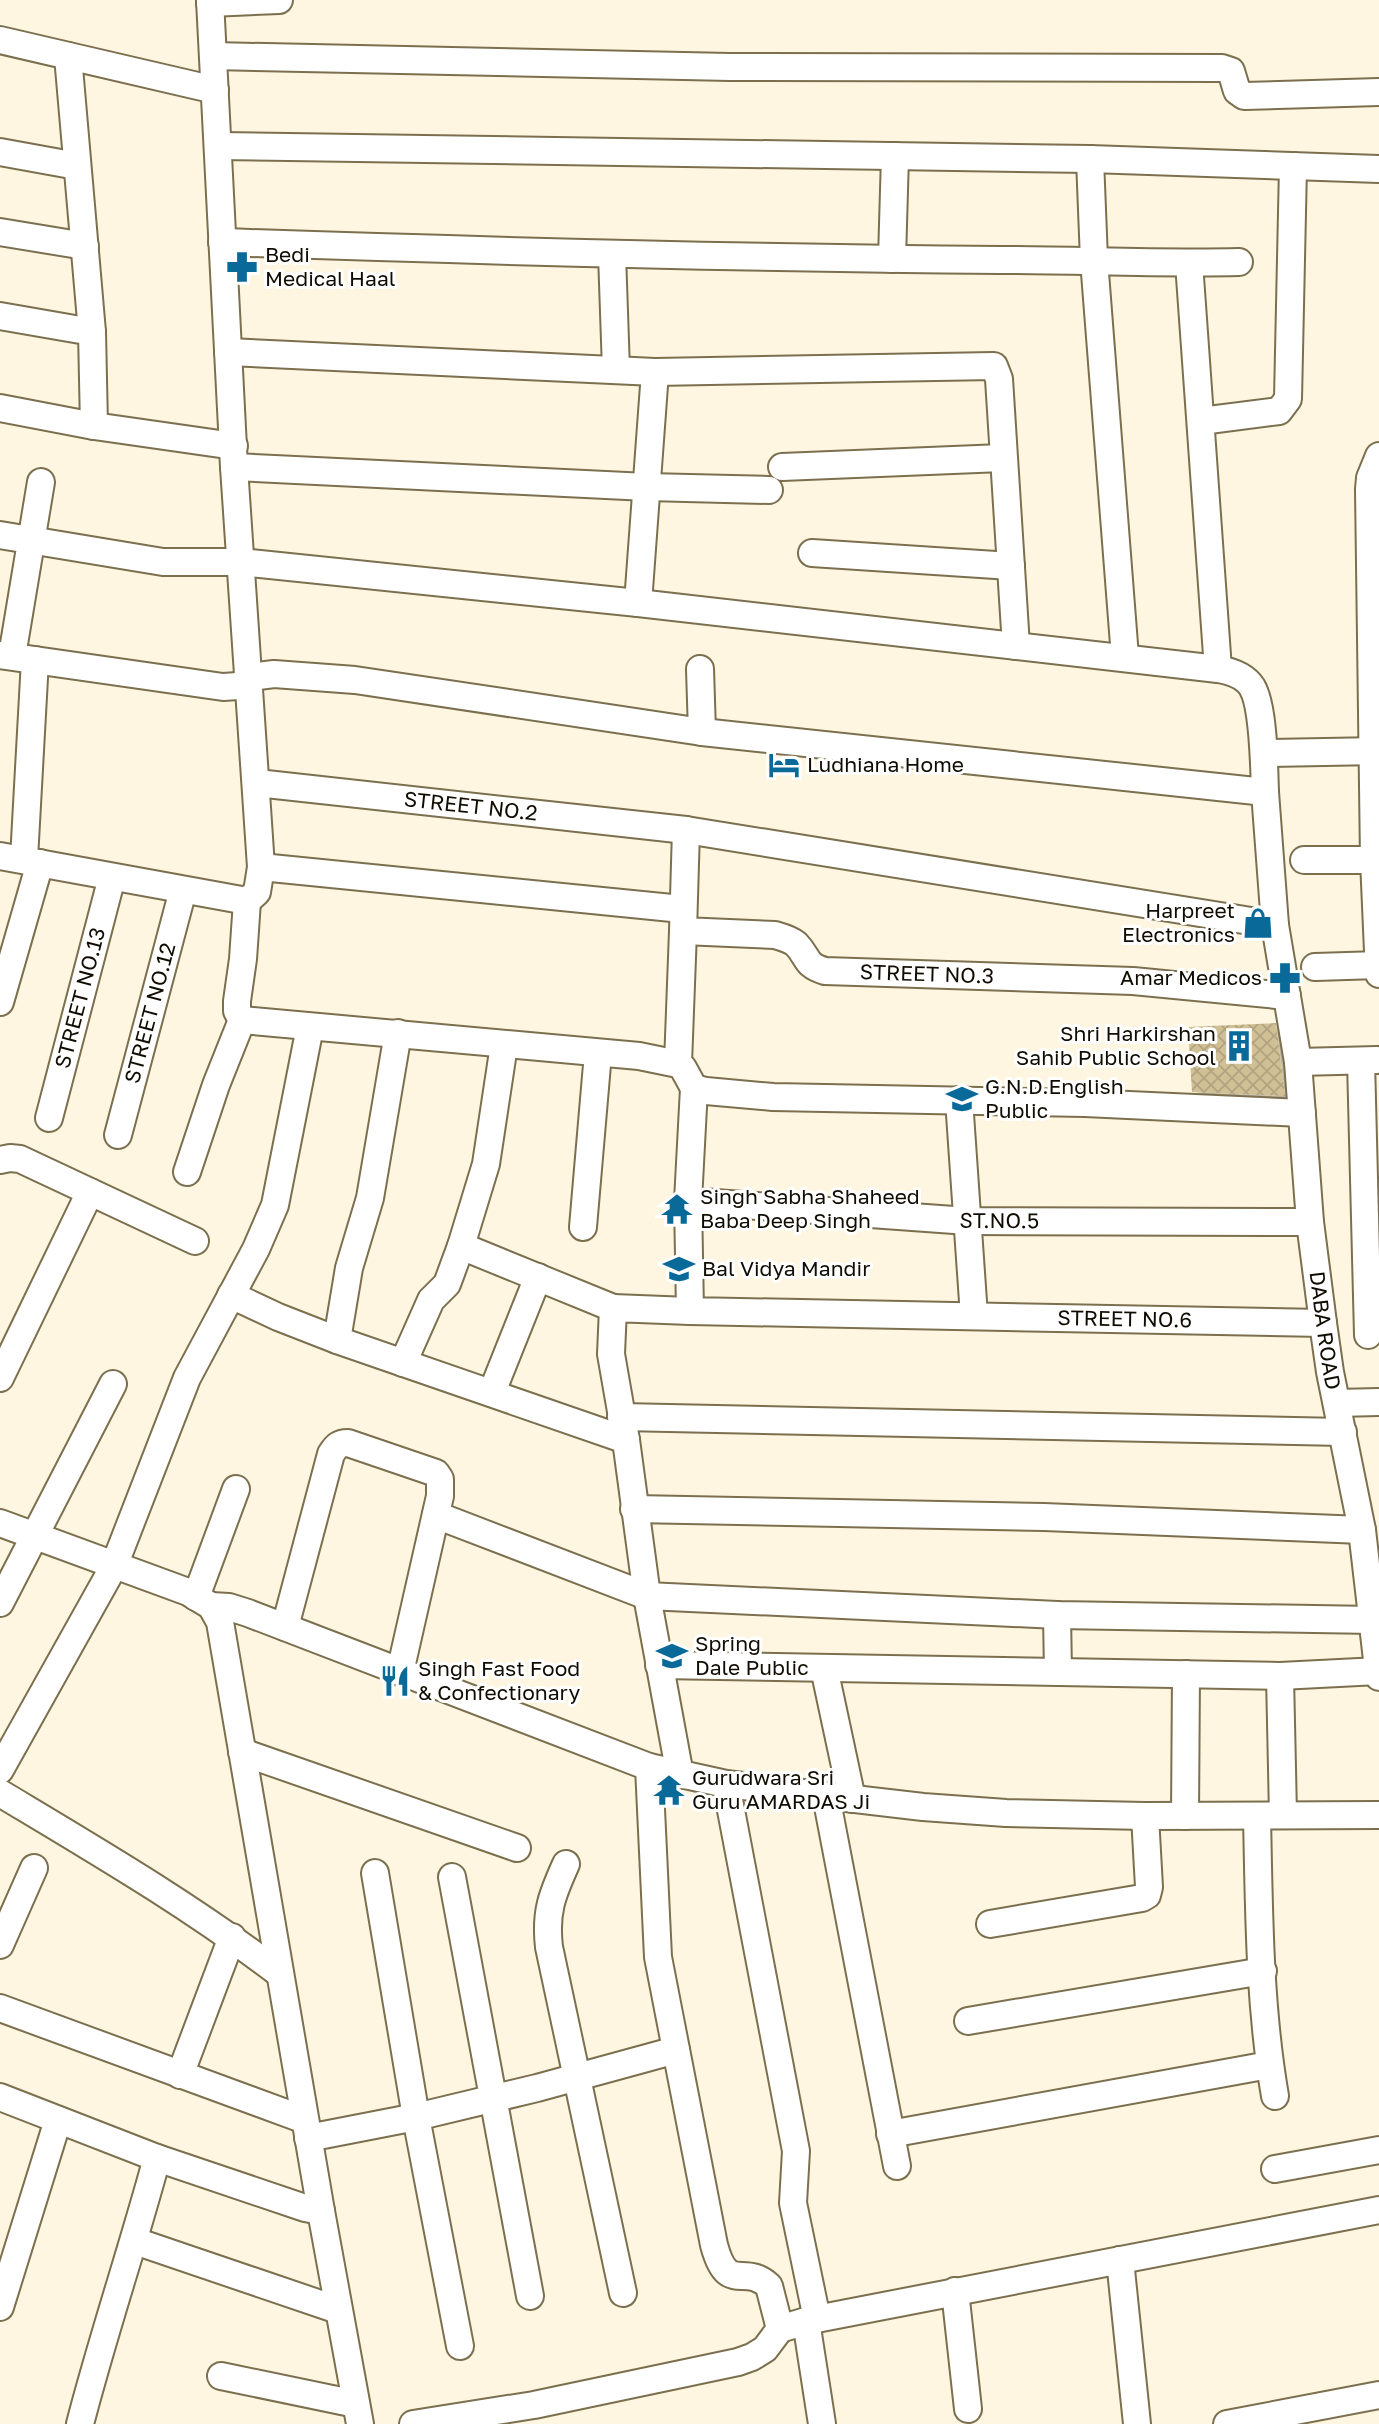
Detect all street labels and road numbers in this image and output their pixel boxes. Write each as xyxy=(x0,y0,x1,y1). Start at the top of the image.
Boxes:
street label: STREET NO.2 xyxy=(403,785,539,826)
street label: STREET NO.13 xyxy=(49,925,110,1071)
street label: STREET NO.12 xyxy=(118,940,180,1086)
street label: STREET NO.3 xyxy=(859,958,994,988)
street label: ST.NO.5 xyxy=(959,1206,1039,1233)
street label: DABA ROAD xyxy=(1304,1269,1347,1392)
street label: STREET NO.6 xyxy=(1057,1304,1192,1333)

